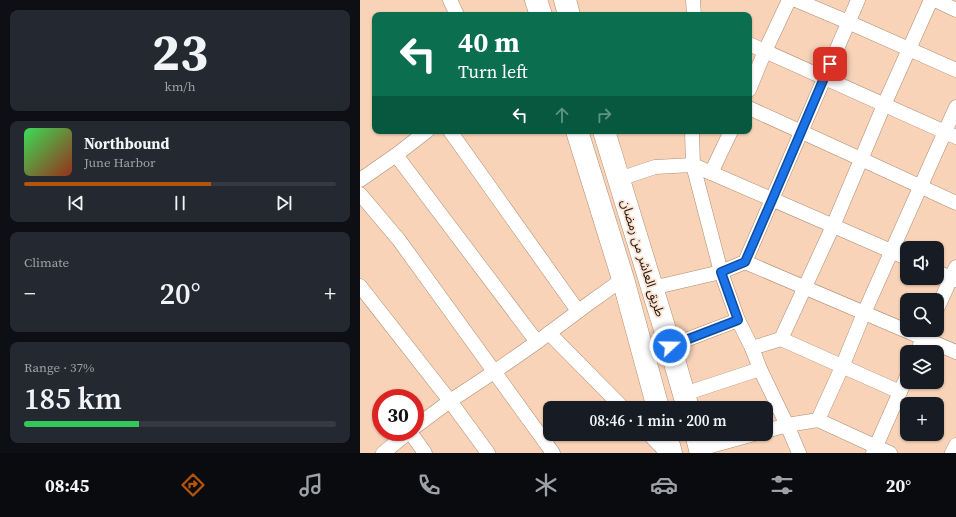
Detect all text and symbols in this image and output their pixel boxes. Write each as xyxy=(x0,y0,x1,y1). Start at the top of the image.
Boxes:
text: 23 xyxy=(152,16,208,87)
text: 40 m xyxy=(458,23,520,61)
icon: left xyxy=(392,28,444,80)
pin xyxy=(813,47,847,81)
icon: arrive xyxy=(819,53,841,75)
text: Turn left xyxy=(458,59,528,84)
text: km/h xyxy=(165,78,195,95)
icon: left xyxy=(509,104,531,126)
icon: ahead xyxy=(551,104,573,126)
icon: right xyxy=(593,104,615,126)
text: Northbound xyxy=(84,133,169,154)
text: June Harbor xyxy=(84,154,156,171)
icon: previous xyxy=(65,192,87,214)
icon: pause xyxy=(169,192,191,214)
icon: next xyxy=(273,192,295,214)
street label: طريق العاشر من رمضان xyxy=(617,197,669,319)
map controls xyxy=(900,241,944,441)
button: sound xyxy=(900,241,944,285)
text: Climate xyxy=(24,254,69,271)
text: 20° xyxy=(159,273,201,314)
text: − xyxy=(24,278,36,308)
text: + xyxy=(324,278,336,308)
button: search xyxy=(900,293,944,337)
position arrow xyxy=(649,325,691,367)
button: layers xyxy=(900,345,944,389)
text: Range · 37% xyxy=(24,359,95,376)
text: 185 km xyxy=(24,378,122,419)
speed limit sign: 30 xyxy=(372,389,424,441)
button: + xyxy=(900,397,944,441)
text: 08:46 · 1 min · 200 m xyxy=(590,410,726,431)
icon: directions xyxy=(179,471,207,499)
icon: music xyxy=(297,471,325,499)
icon: phone xyxy=(415,471,443,499)
icon: climate xyxy=(532,471,560,499)
icon: car xyxy=(650,471,678,499)
icon: filters xyxy=(768,471,796,499)
text: 08:45 xyxy=(45,473,89,498)
text: 20° xyxy=(886,473,911,498)

